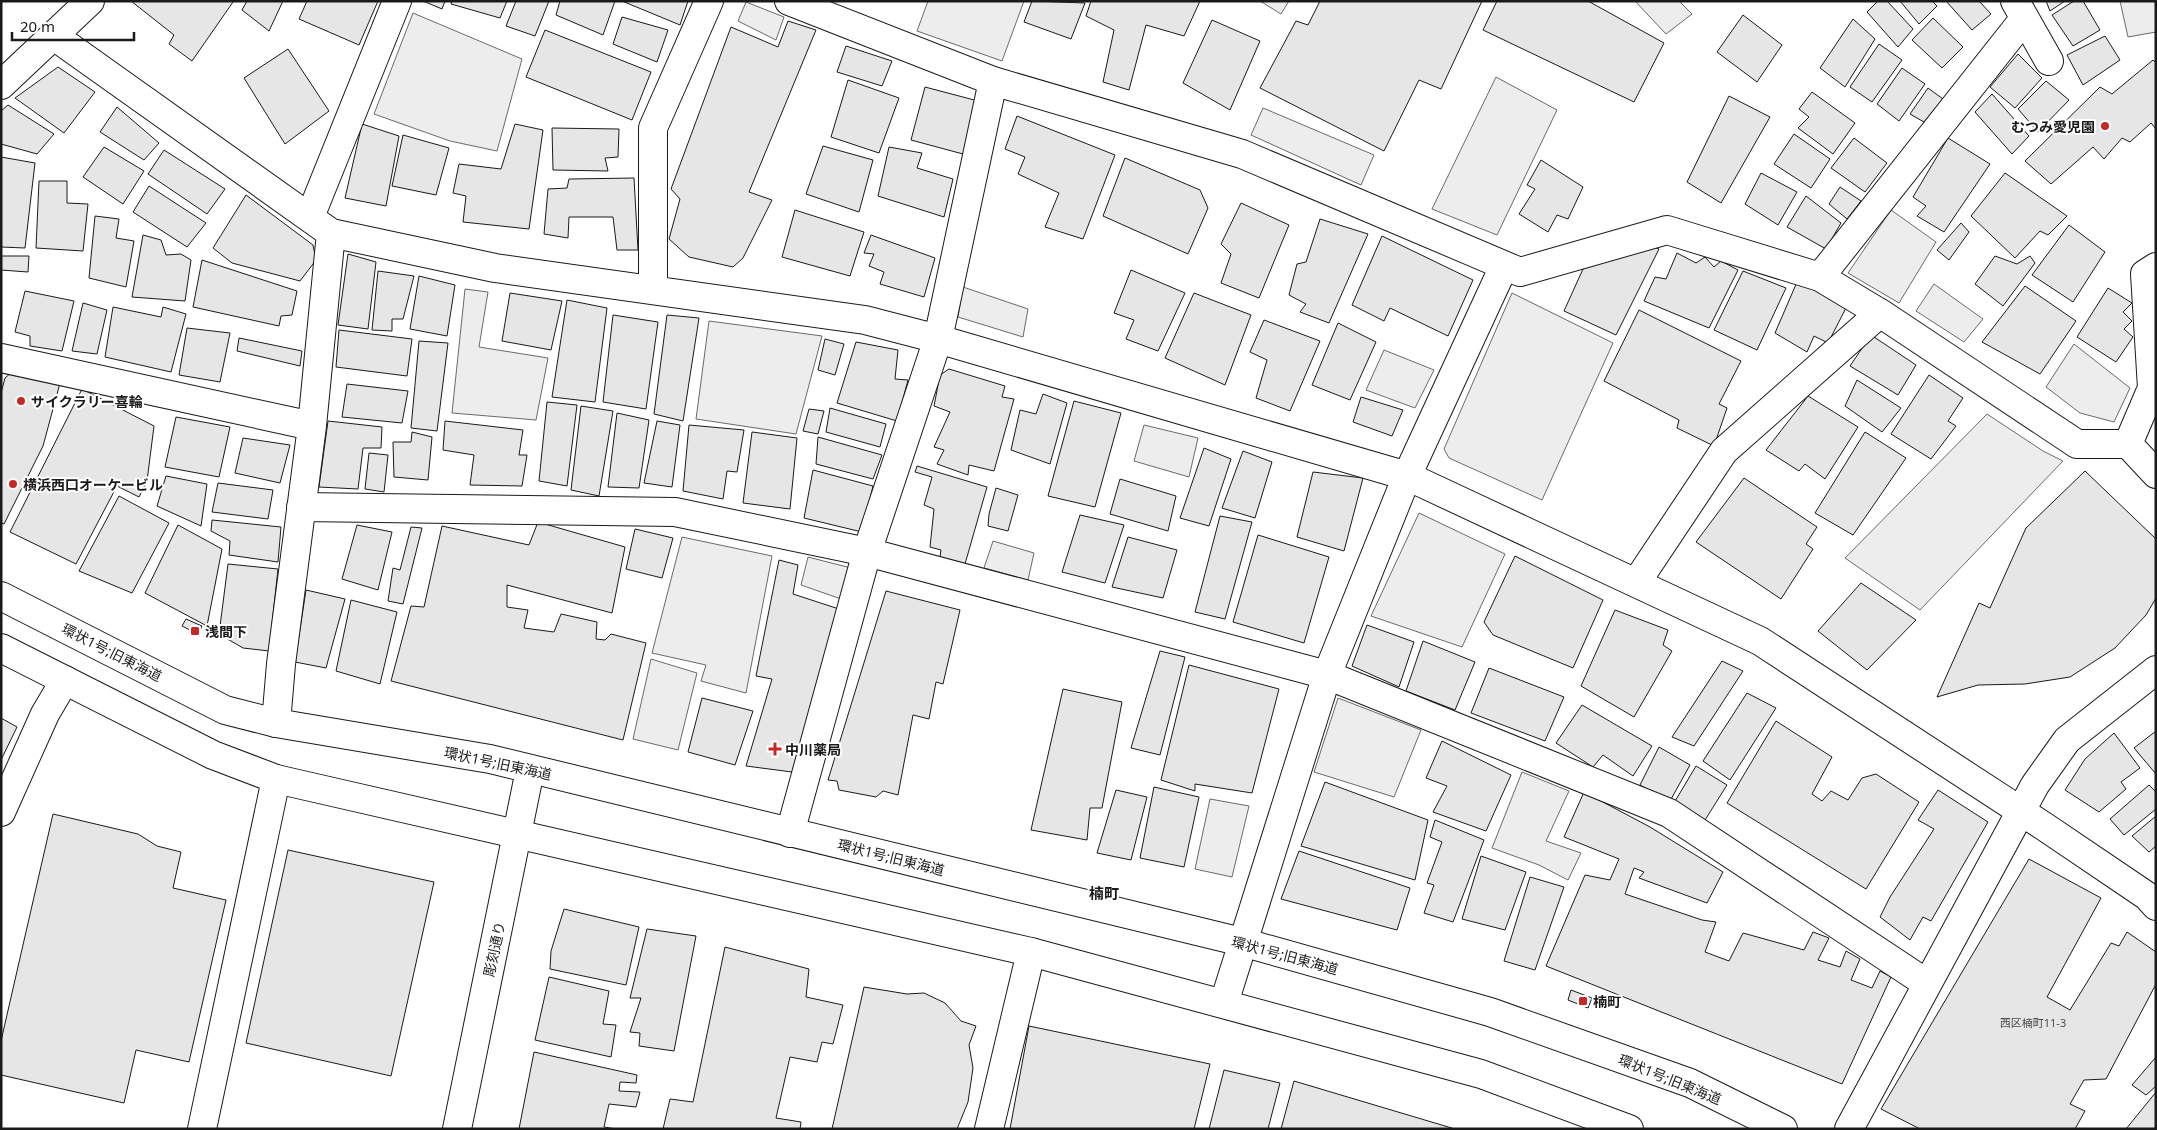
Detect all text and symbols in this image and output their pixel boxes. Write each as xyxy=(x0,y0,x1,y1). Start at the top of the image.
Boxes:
scale bar xyxy=(12,10,135,42)
text: 20 m xyxy=(20,16,55,36)
place label: むつみ愛児園 xyxy=(2011,117,2095,136)
marker: むつみ愛児園 xyxy=(2099,120,2111,132)
place label: サイクラリー喜輪 xyxy=(31,392,143,411)
marker: サイクラリー喜輪 xyxy=(15,395,27,407)
place label: 横浜西口オーケービル xyxy=(23,475,163,494)
marker: 横浜西口オーケービル xyxy=(7,478,19,490)
street label: 環状1号;旧東海道 xyxy=(59,619,165,685)
place label: 浅間下 xyxy=(205,622,247,641)
marker: 浅間下 xyxy=(189,625,201,637)
place label: 中川薬局 xyxy=(785,740,841,759)
street label: 環状1号;旧東海道 xyxy=(442,742,554,784)
marker: 中川薬局 xyxy=(769,743,781,755)
street label: 環状1号;旧東海道 xyxy=(835,835,947,879)
district label: 楠町 xyxy=(1089,883,1119,903)
street label: 彫刻通り xyxy=(479,920,509,978)
street label: 環状1号;旧東海道 xyxy=(1230,932,1340,978)
place label: 楠町 xyxy=(1593,992,1621,1011)
marker: 楠町 xyxy=(1577,995,1589,1007)
house number: 西区楠町11-3 xyxy=(2000,1015,2066,1030)
street label: 環状1号;旧東海道 xyxy=(1616,1050,1724,1108)

